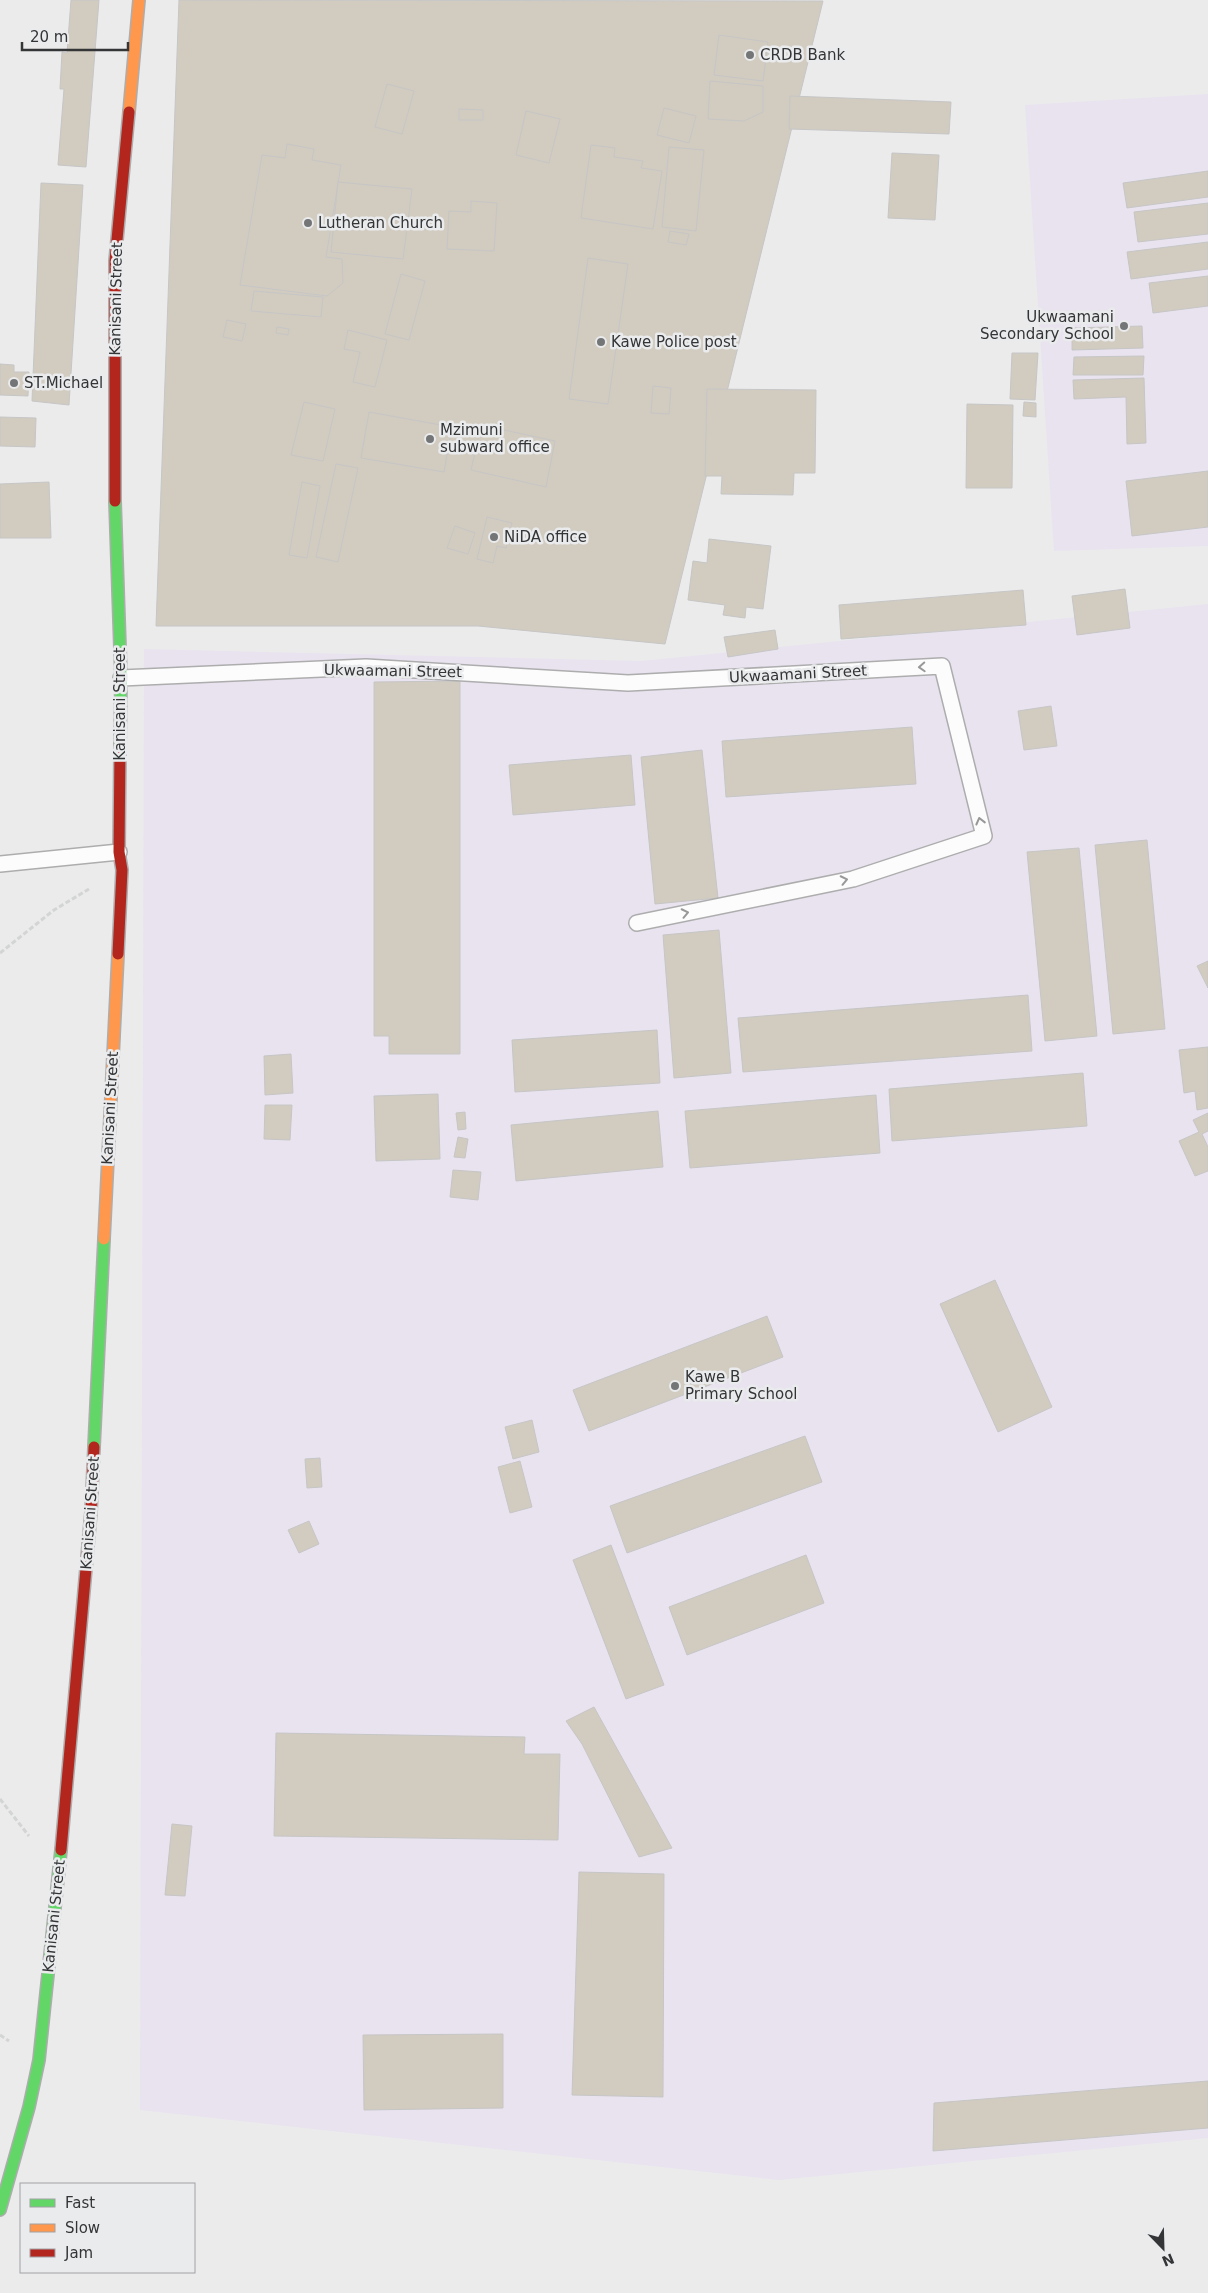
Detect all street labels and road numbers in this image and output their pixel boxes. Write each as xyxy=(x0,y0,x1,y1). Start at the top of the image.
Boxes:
street label: Kanisani Street xyxy=(106,242,126,356)
street label: Kanisani Street xyxy=(111,647,129,761)
street label: Ukwaamani Street xyxy=(324,661,462,681)
street label: Ukwaamani Street xyxy=(729,661,868,687)
street label: Kanisani Street xyxy=(98,1051,122,1165)
street label: Kanisani Street xyxy=(77,1456,103,1570)
street label: Kanisani Street xyxy=(39,1859,69,1973)

